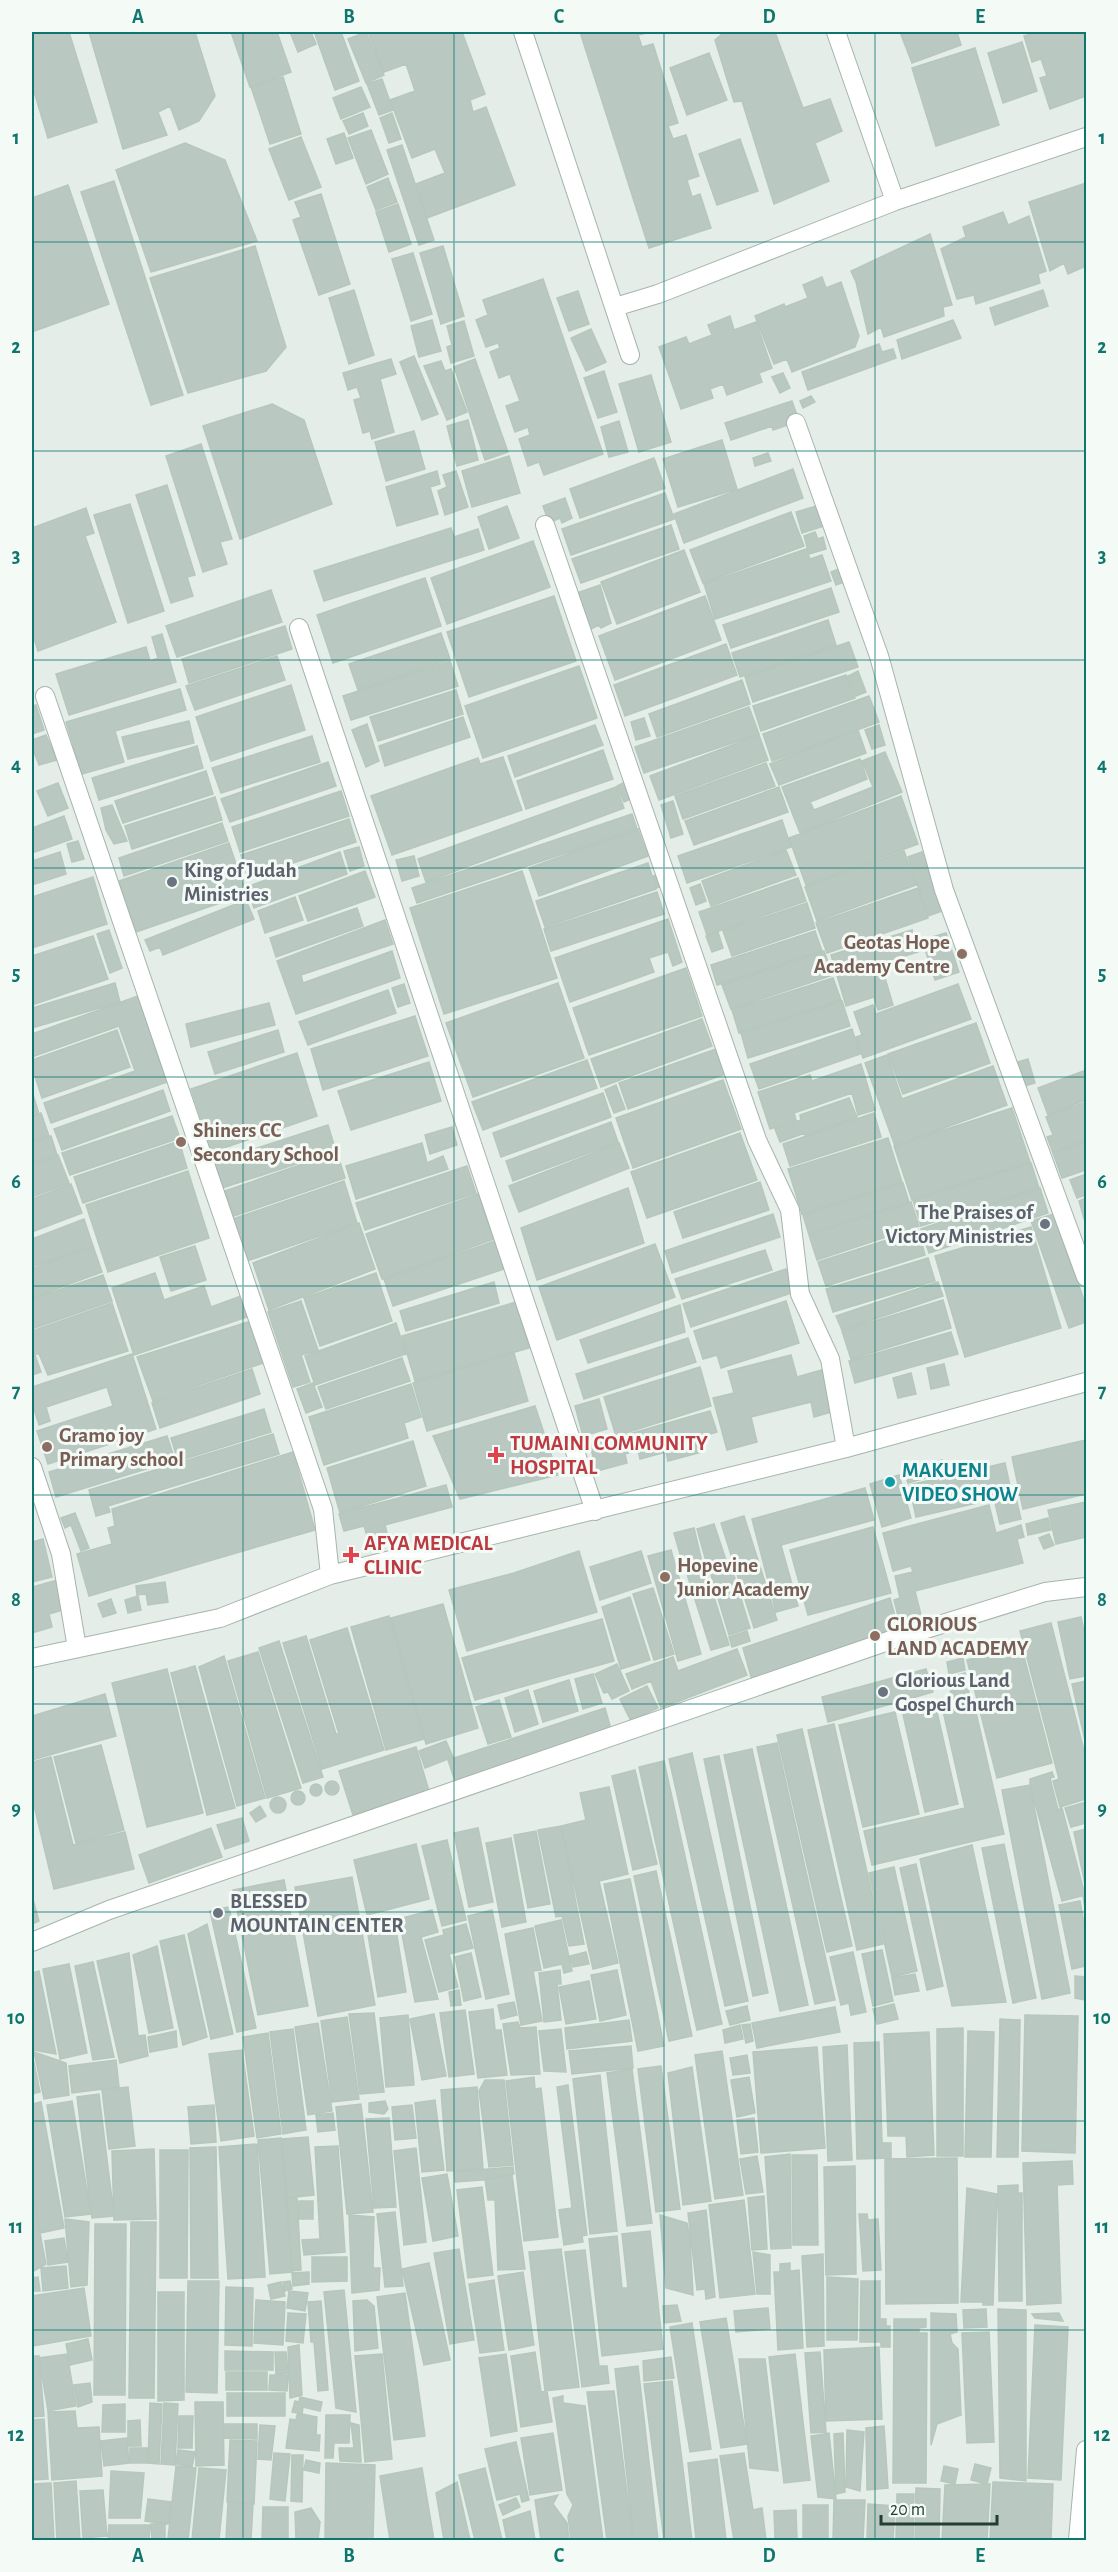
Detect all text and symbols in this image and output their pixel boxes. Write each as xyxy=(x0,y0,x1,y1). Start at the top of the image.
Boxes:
text: A xyxy=(132,7,144,27)
text: B xyxy=(343,7,355,27)
text: C xyxy=(554,7,565,27)
text: D xyxy=(762,7,776,27)
text: E xyxy=(975,7,985,27)
text: 1 xyxy=(12,128,20,148)
text: 1 xyxy=(1098,128,1106,148)
text: 2 xyxy=(11,337,21,357)
text: 2 xyxy=(1097,337,1107,357)
text: 3 xyxy=(12,546,20,566)
text: 3 xyxy=(1098,546,1106,566)
text: 4 xyxy=(11,755,21,775)
text: 4 xyxy=(1097,755,1107,775)
place label: King of Judah Ministries xyxy=(184,860,297,905)
marker: King of Judah Ministries xyxy=(165,875,179,889)
place label: Geotas Hope Academy Centre xyxy=(814,932,950,977)
marker: Geotas Hope Academy Centre xyxy=(955,947,969,961)
text: 5 xyxy=(12,964,20,984)
text: 5 xyxy=(1098,964,1106,984)
place label: Shiners CC Secondary School xyxy=(193,1120,339,1165)
marker: Shiners CC Secondary School xyxy=(174,1135,188,1149)
text: 6 xyxy=(11,1172,21,1192)
text: 6 xyxy=(1097,1172,1107,1192)
place label: The Praises of Victory Ministries xyxy=(885,1202,1035,1247)
marker: The Praises of Victory Ministries xyxy=(1038,1217,1052,1231)
text: 7 xyxy=(12,1381,21,1401)
text: 7 xyxy=(1098,1381,1107,1401)
place label: Gramo joy Primary school xyxy=(59,1425,184,1470)
place label: TUMAINI COMMUNITY HOSPITAL xyxy=(510,1433,708,1478)
marker: Gramo joy Primary school xyxy=(40,1440,54,1454)
marker: TUMAINI COMMUNITY HOSPITAL xyxy=(487,1446,505,1464)
place label: MAKUENI VIDEO SHOW xyxy=(902,1460,1018,1505)
marker: MAKUENI VIDEO SHOW xyxy=(883,1475,897,1489)
place label: AFYA MEDICAL CLINIC xyxy=(364,1533,494,1578)
marker: AFYA MEDICAL CLINIC xyxy=(342,1546,360,1564)
place label: Hopevine Junior Academy xyxy=(677,1555,810,1600)
marker: Hopevine Junior Academy xyxy=(658,1570,672,1584)
text: 8 xyxy=(11,1590,21,1610)
text: 8 xyxy=(1097,1590,1107,1610)
place label: GLORIOUS LAND ACADEMY xyxy=(887,1614,1029,1659)
marker: GLORIOUS LAND ACADEMY xyxy=(868,1629,882,1643)
place label: Glorious Land Gospel Church xyxy=(895,1670,1015,1715)
marker: Glorious Land Gospel Church xyxy=(876,1685,890,1699)
text: 9 xyxy=(11,1799,21,1819)
text: 9 xyxy=(1097,1799,1107,1819)
place label: BLESSED MOUNTAIN CENTER xyxy=(230,1891,404,1936)
marker: BLESSED MOUNTAIN CENTER xyxy=(211,1906,225,1920)
text: 10 xyxy=(7,2008,25,2028)
text: 10 xyxy=(1093,2008,1111,2028)
text: 11 xyxy=(9,2217,23,2237)
text: 11 xyxy=(1095,2217,1109,2237)
text: 12 xyxy=(8,2425,24,2445)
text: 12 xyxy=(1094,2425,1110,2445)
scale bar xyxy=(881,2488,996,2526)
text: 20 m xyxy=(890,2501,925,2519)
text: A xyxy=(132,2546,144,2566)
text: B xyxy=(343,2546,355,2566)
text: C xyxy=(554,2546,565,2566)
text: D xyxy=(762,2546,776,2566)
text: E xyxy=(975,2546,985,2566)

